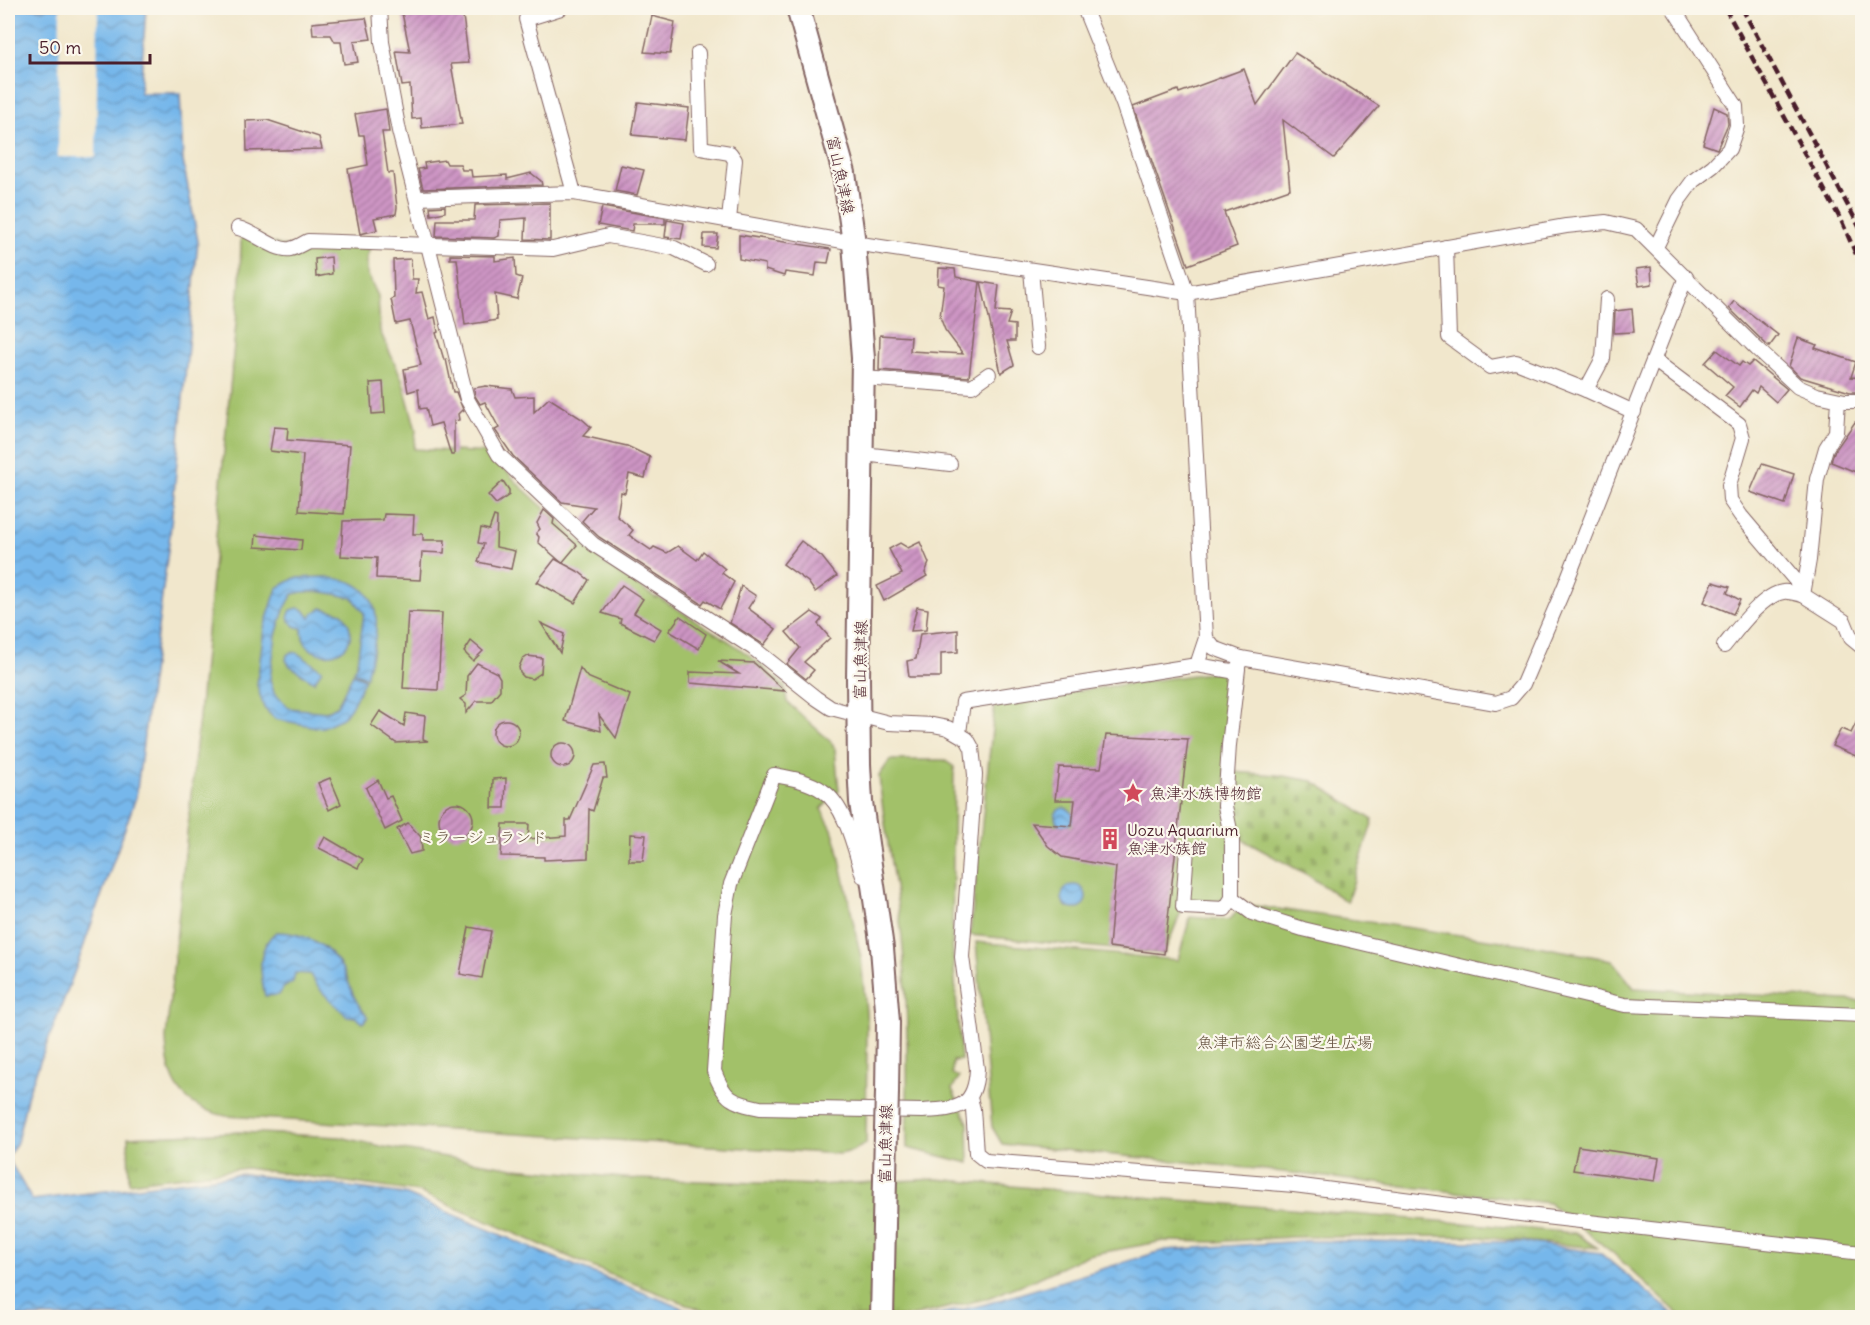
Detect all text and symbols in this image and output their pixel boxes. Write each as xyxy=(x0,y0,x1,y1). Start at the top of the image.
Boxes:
scale bar xyxy=(30,27,150,65)
text: 50 m xyxy=(39,36,81,59)
street label: 富山魚津線 xyxy=(823,134,859,216)
street label: 富山魚津線 xyxy=(849,620,871,700)
place icon: 魚津水族博物館 xyxy=(1121,781,1145,805)
place label: 魚津水族博物館 xyxy=(1150,783,1262,803)
place label: Uozu Aquarium 魚津水族館 xyxy=(1127,820,1238,858)
park label: ミラージュランド xyxy=(419,827,547,847)
building icon: Uozu Aquarium 魚津水族館 xyxy=(1098,827,1122,851)
park label: 魚津市総合公園芝生広場 xyxy=(1197,1032,1373,1052)
street label: 富山魚津線 xyxy=(874,1104,896,1184)

